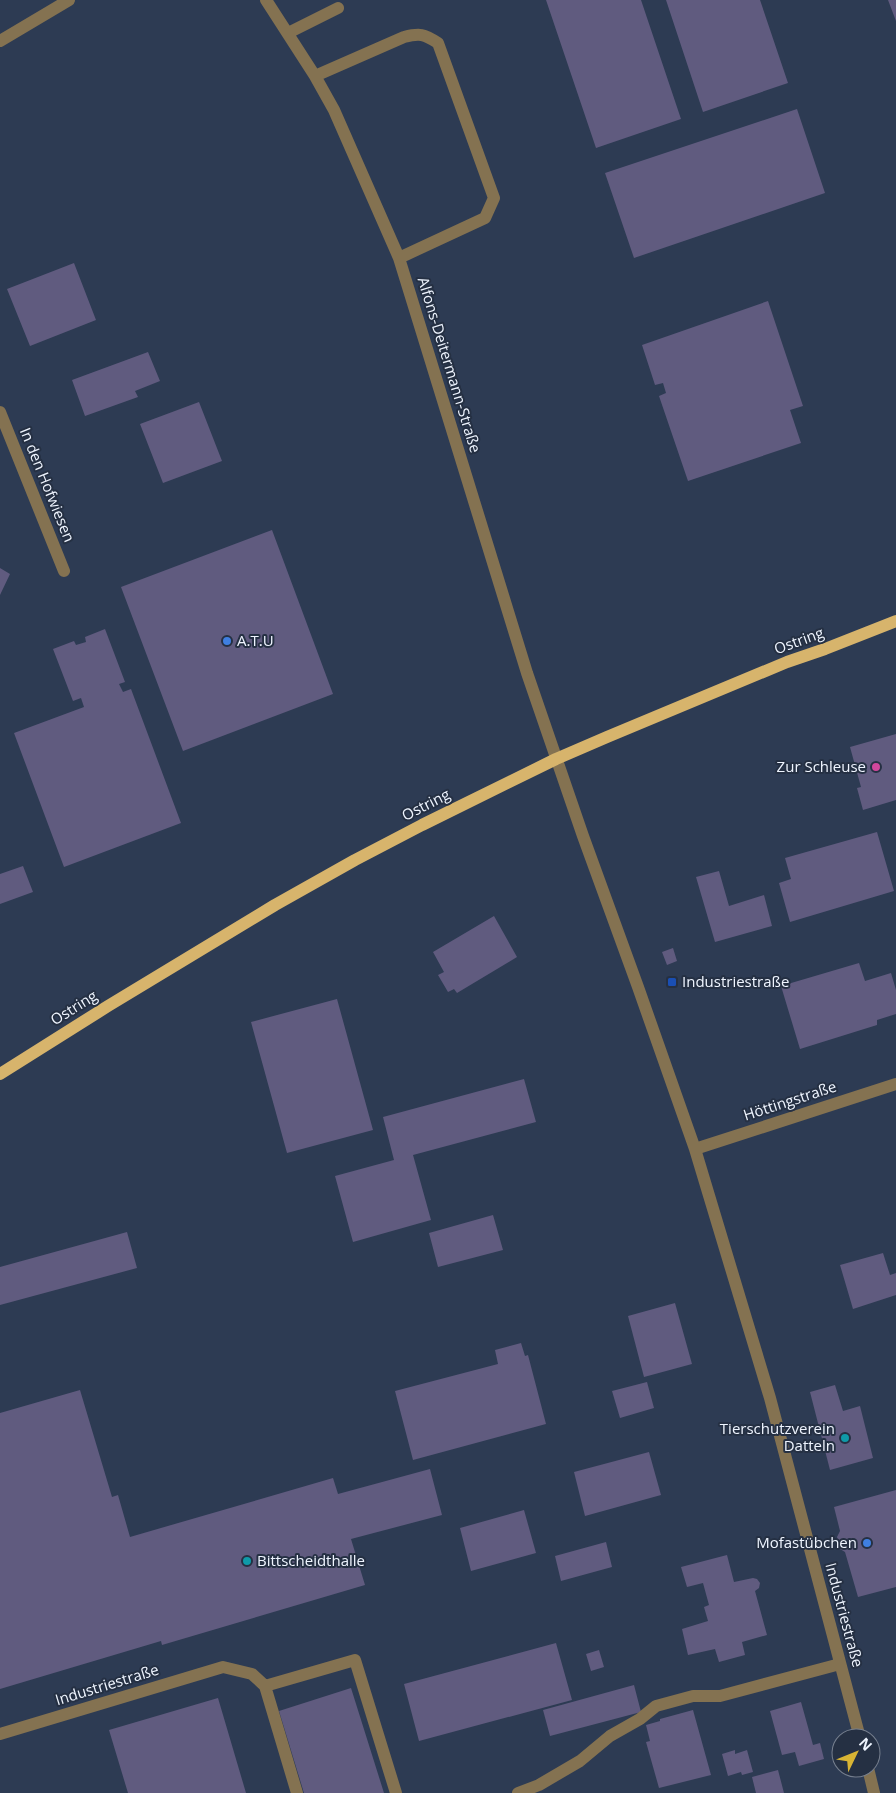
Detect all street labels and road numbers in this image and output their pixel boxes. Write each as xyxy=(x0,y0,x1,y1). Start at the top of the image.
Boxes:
street label: Alfons-Deitermann-Straße xyxy=(414,274,486,455)
street label: In den Hofwiesen xyxy=(16,424,80,545)
street label: Ostring xyxy=(771,622,826,658)
street label: Ostring xyxy=(398,784,453,825)
street label: Ostring xyxy=(46,985,101,1029)
street label: Höttingstraße xyxy=(741,1076,839,1124)
street label: Industriestraße xyxy=(821,1560,869,1669)
street label: Industriestraße xyxy=(52,1659,161,1709)

